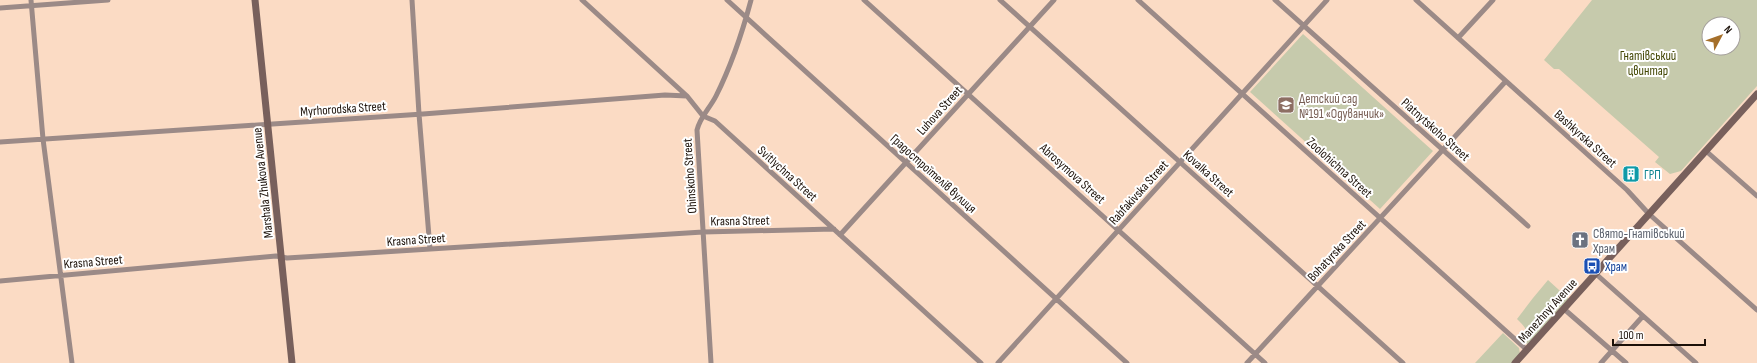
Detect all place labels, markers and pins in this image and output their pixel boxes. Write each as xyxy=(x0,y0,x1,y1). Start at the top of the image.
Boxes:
place label: Детский сад №191 «Одуванчик» xyxy=(1299,91,1384,122)
school or university icon: Детский сад №191 «Одуванчик» xyxy=(1276,95,1296,115)
building icon: ГРП xyxy=(1621,164,1641,184)
place label: ГРП xyxy=(1644,167,1661,183)
place label: Свято-Гнатівський Храм xyxy=(1592,226,1685,257)
church icon: Свято-Гнатівський Храм xyxy=(1570,230,1590,250)
bus stop icon: Храм xyxy=(1582,256,1602,276)
place label: Храм xyxy=(1604,259,1627,275)

